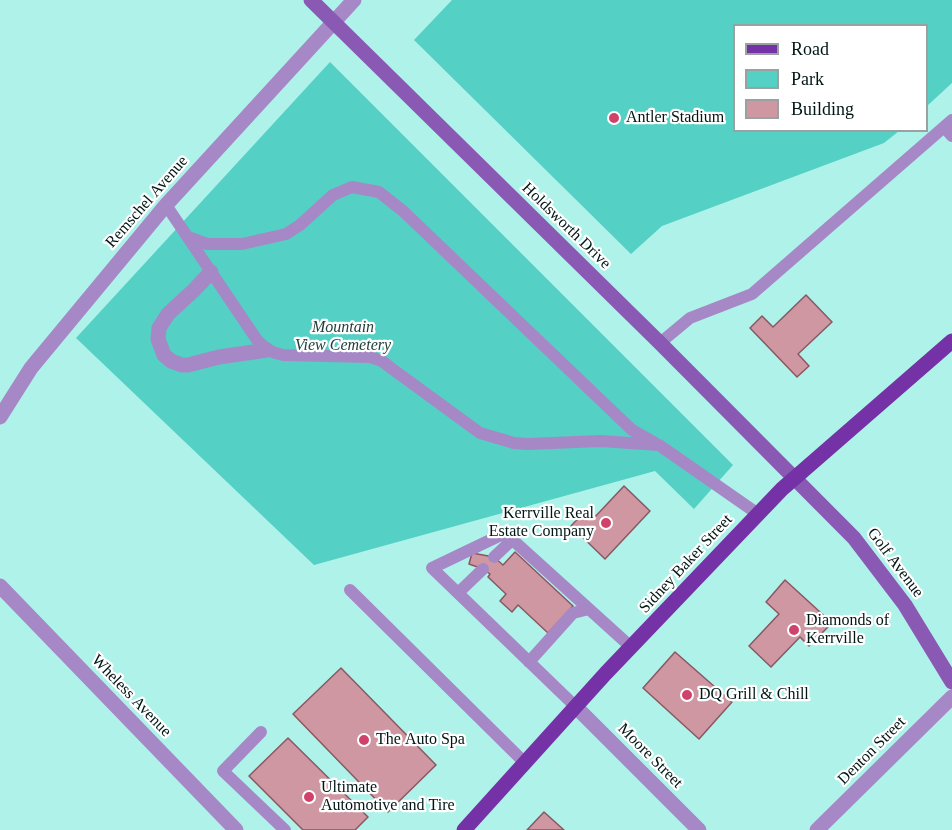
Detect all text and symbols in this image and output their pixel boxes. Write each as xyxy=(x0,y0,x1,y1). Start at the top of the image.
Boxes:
legend xyxy=(733,24,928,132)
text: Road xyxy=(791,39,829,59)
text: Park xyxy=(791,69,824,89)
text: Building xyxy=(791,99,854,119)
place label: Antler Stadium xyxy=(626,108,724,128)
marker: Antler Stadium xyxy=(607,111,621,125)
street label: Remschel Avenue xyxy=(102,152,192,252)
street label: Holdsworth Drive xyxy=(518,179,614,273)
park label: Mountain View Cemetery xyxy=(295,318,391,356)
place label: Kerrville Real Estate Company xyxy=(489,504,594,542)
street label: Sidney Baker Street xyxy=(635,511,737,617)
marker: Kerrville Real Estate Company xyxy=(599,516,613,530)
street label: Golf Avenue xyxy=(863,525,927,601)
place label: Diamonds of Kerrville xyxy=(806,611,889,649)
marker: Diamonds of Kerrville xyxy=(787,623,801,637)
street label: Wheless Avenue xyxy=(87,651,175,741)
place label: DQ Grill & Chill xyxy=(699,685,809,705)
marker: DQ Grill & Chill xyxy=(680,688,694,702)
street label: Denton Street xyxy=(834,713,910,789)
street label: Moore Street xyxy=(614,720,686,792)
place label: The Auto Spa xyxy=(376,730,465,750)
marker: The Auto Spa xyxy=(357,733,371,747)
place label: Ultimate Automotive and Tire xyxy=(321,778,455,816)
marker: Ultimate Automotive and Tire xyxy=(302,790,316,804)

